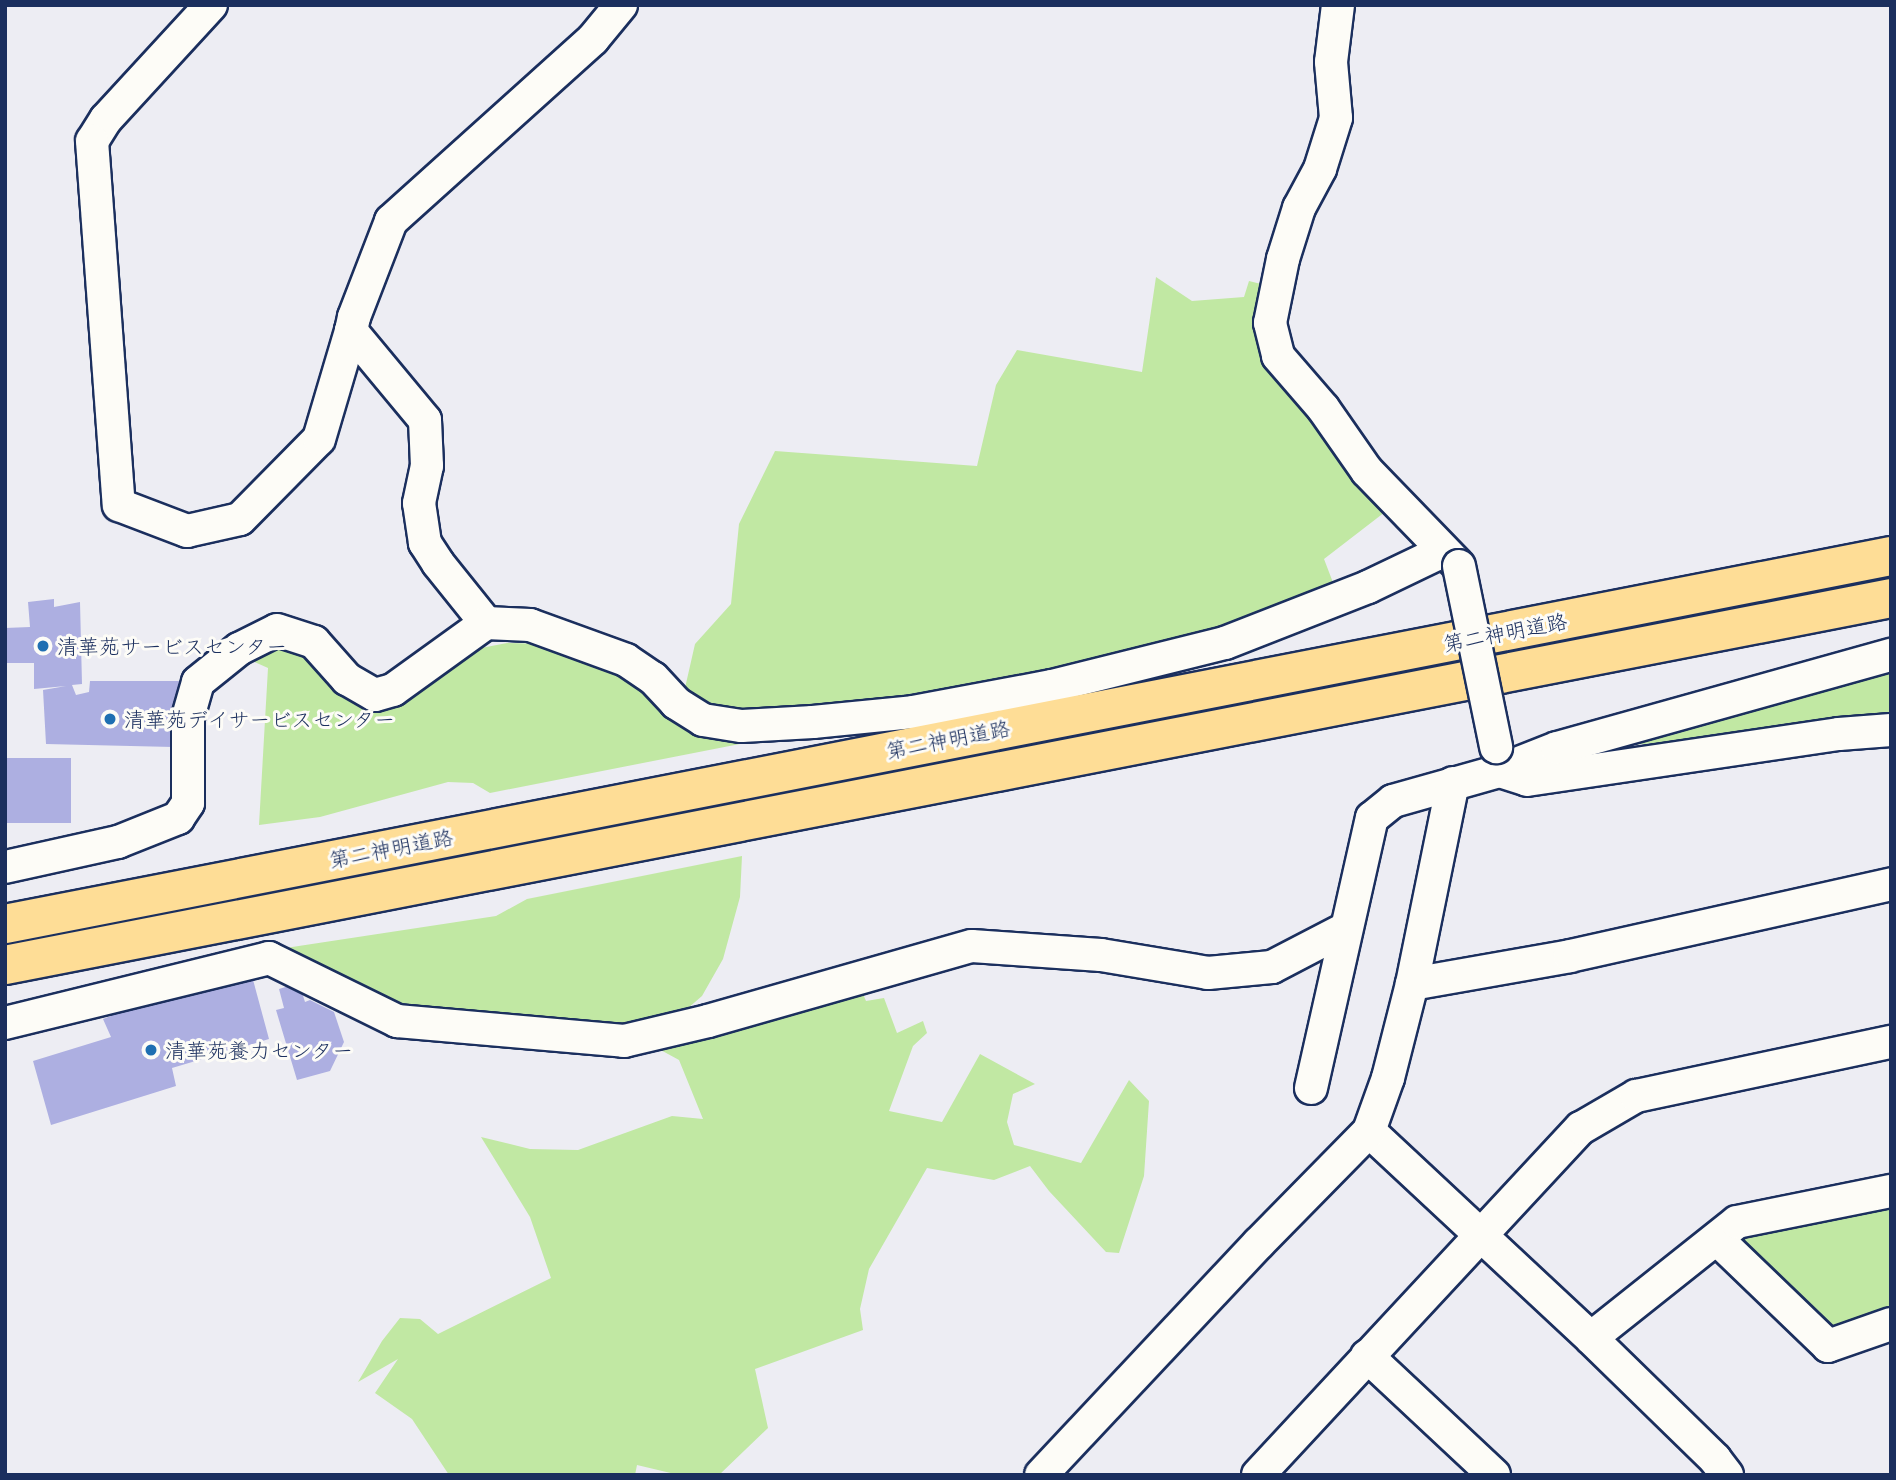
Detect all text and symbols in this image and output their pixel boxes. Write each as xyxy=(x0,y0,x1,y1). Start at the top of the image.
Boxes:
street label: 第二神明道路 xyxy=(1441,608,1569,656)
place label: 清華苑サービスセンター xyxy=(57,633,288,659)
marker: 清華苑サービスセンター xyxy=(35,638,51,654)
place label: 清華苑デイサービスセンター xyxy=(124,706,397,732)
marker: 清華苑デイサービスセンター xyxy=(102,711,118,727)
street label: 第二神明道路 xyxy=(884,715,1012,763)
street label: 第二神明道路 xyxy=(327,824,455,872)
place label: 清華苑養力センター xyxy=(165,1037,354,1063)
marker: 清華苑養力センター xyxy=(143,1042,159,1058)

